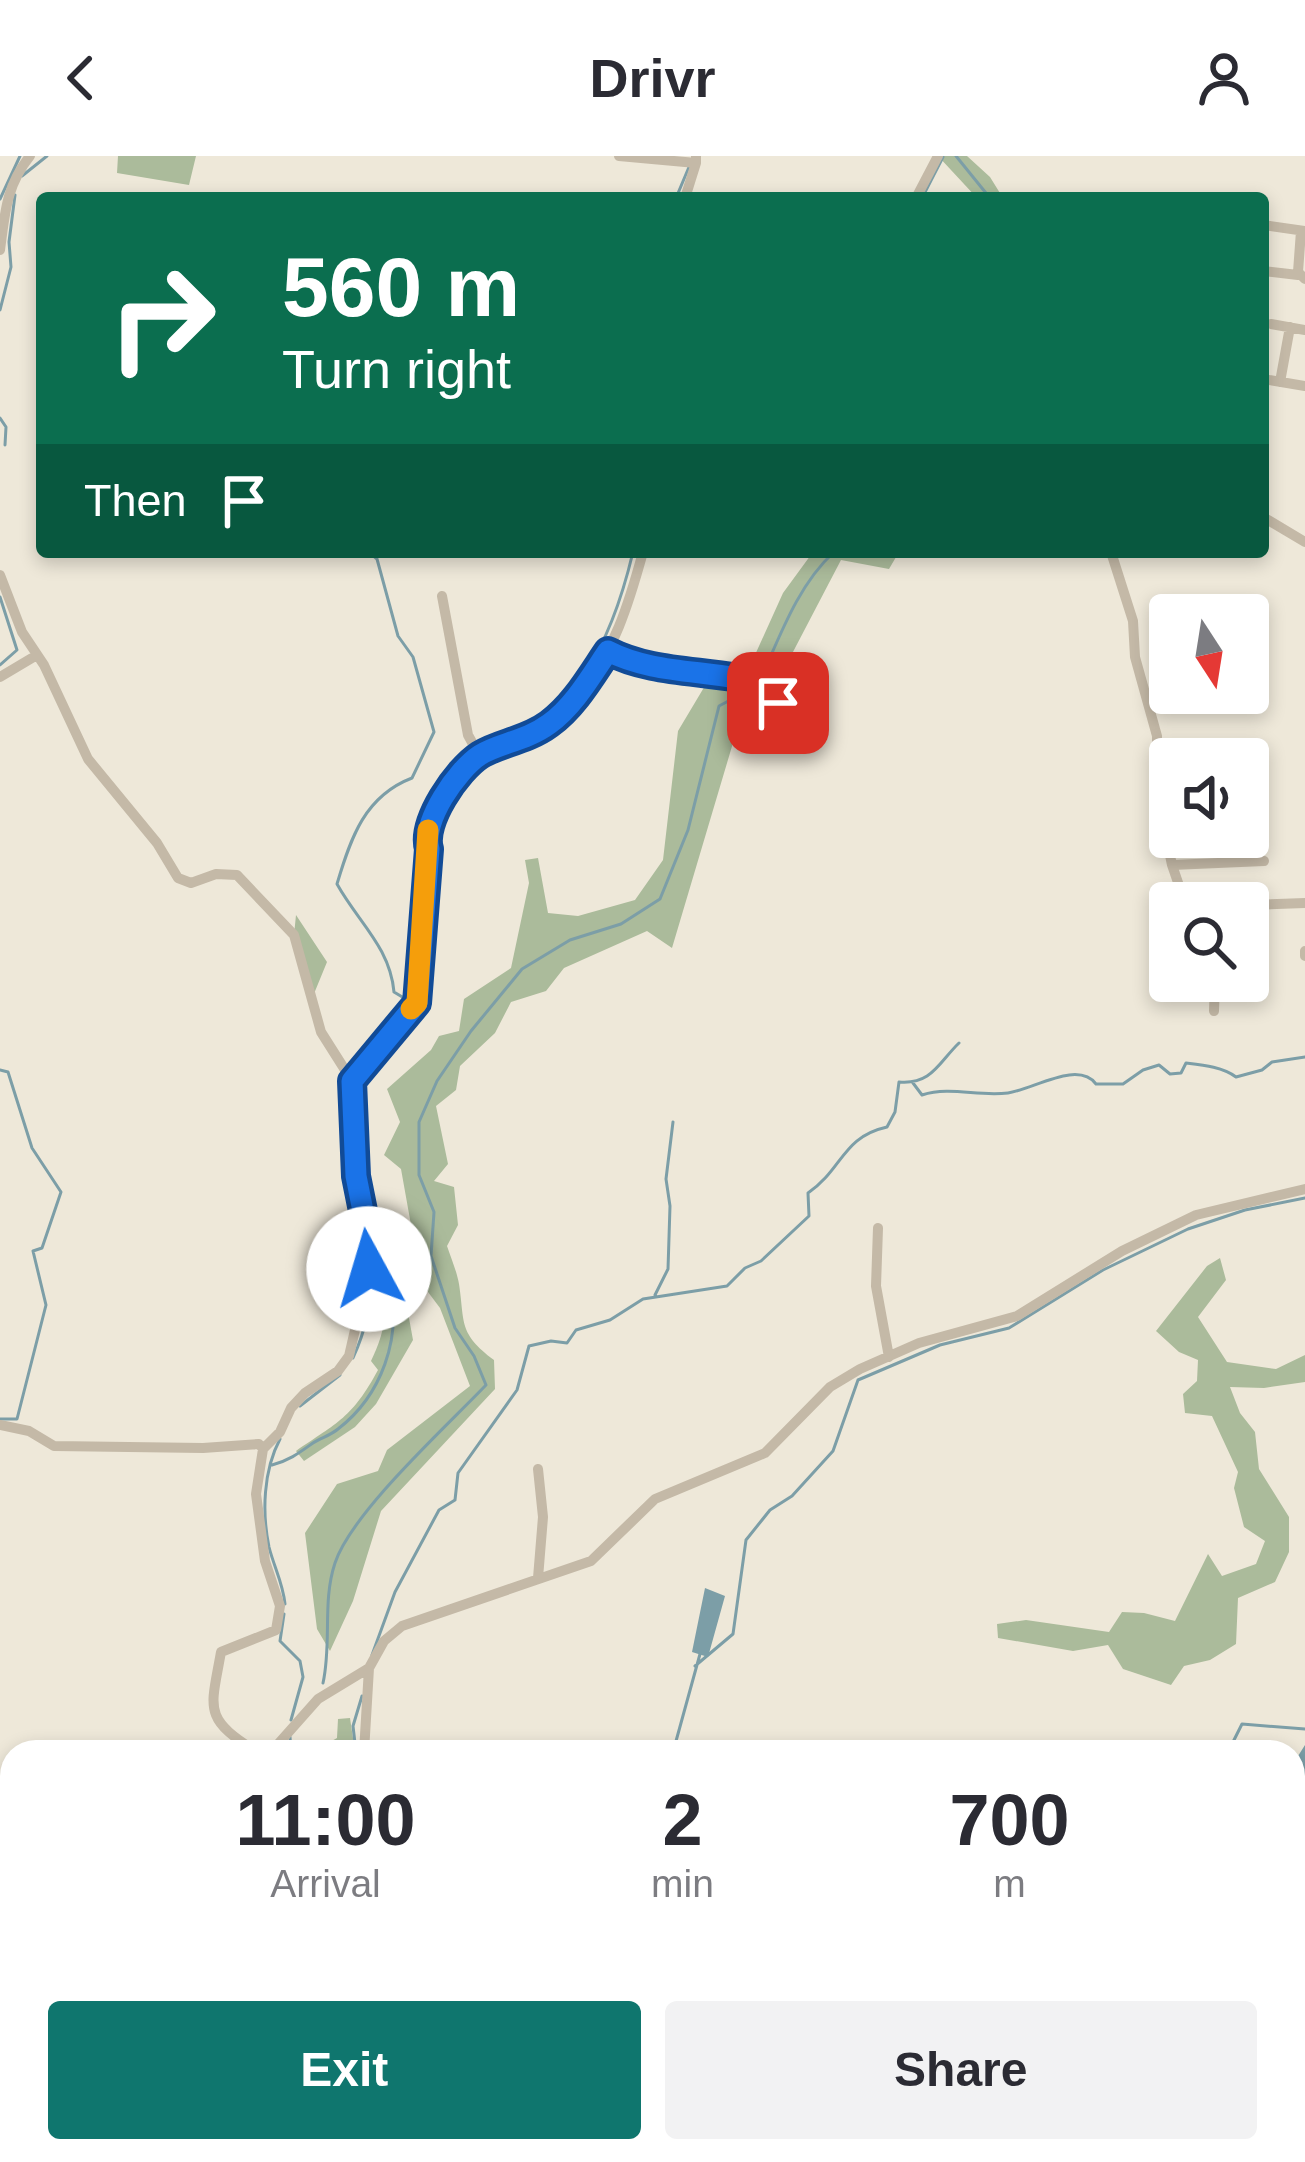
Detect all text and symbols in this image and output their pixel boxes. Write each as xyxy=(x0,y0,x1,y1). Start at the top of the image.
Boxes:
icon: back xyxy=(48,45,114,111)
icon: person xyxy=(1191,45,1257,111)
text: Drivr xyxy=(589,48,716,108)
icon: right xyxy=(84,240,240,396)
text: 560 m xyxy=(282,240,520,334)
text: Turn right xyxy=(282,339,511,399)
icon: arrive xyxy=(211,468,277,534)
text: Then xyxy=(84,475,187,526)
north arrow xyxy=(1149,594,1269,714)
map controls xyxy=(1149,594,1269,1002)
pin xyxy=(727,652,829,754)
icon: arrive xyxy=(745,670,811,736)
button: sound xyxy=(1149,738,1269,858)
button: search xyxy=(1149,882,1269,1002)
position arrow xyxy=(306,1206,432,1332)
text: 11:00 xyxy=(235,1780,416,1860)
text: 2 xyxy=(662,1780,703,1860)
text: 700 xyxy=(949,1780,1070,1860)
text: Arrival xyxy=(270,1862,381,1905)
text: min xyxy=(651,1862,714,1905)
text: m xyxy=(993,1862,1026,1905)
button: Exit xyxy=(48,2001,641,2139)
button: Share xyxy=(665,2001,1257,2139)

